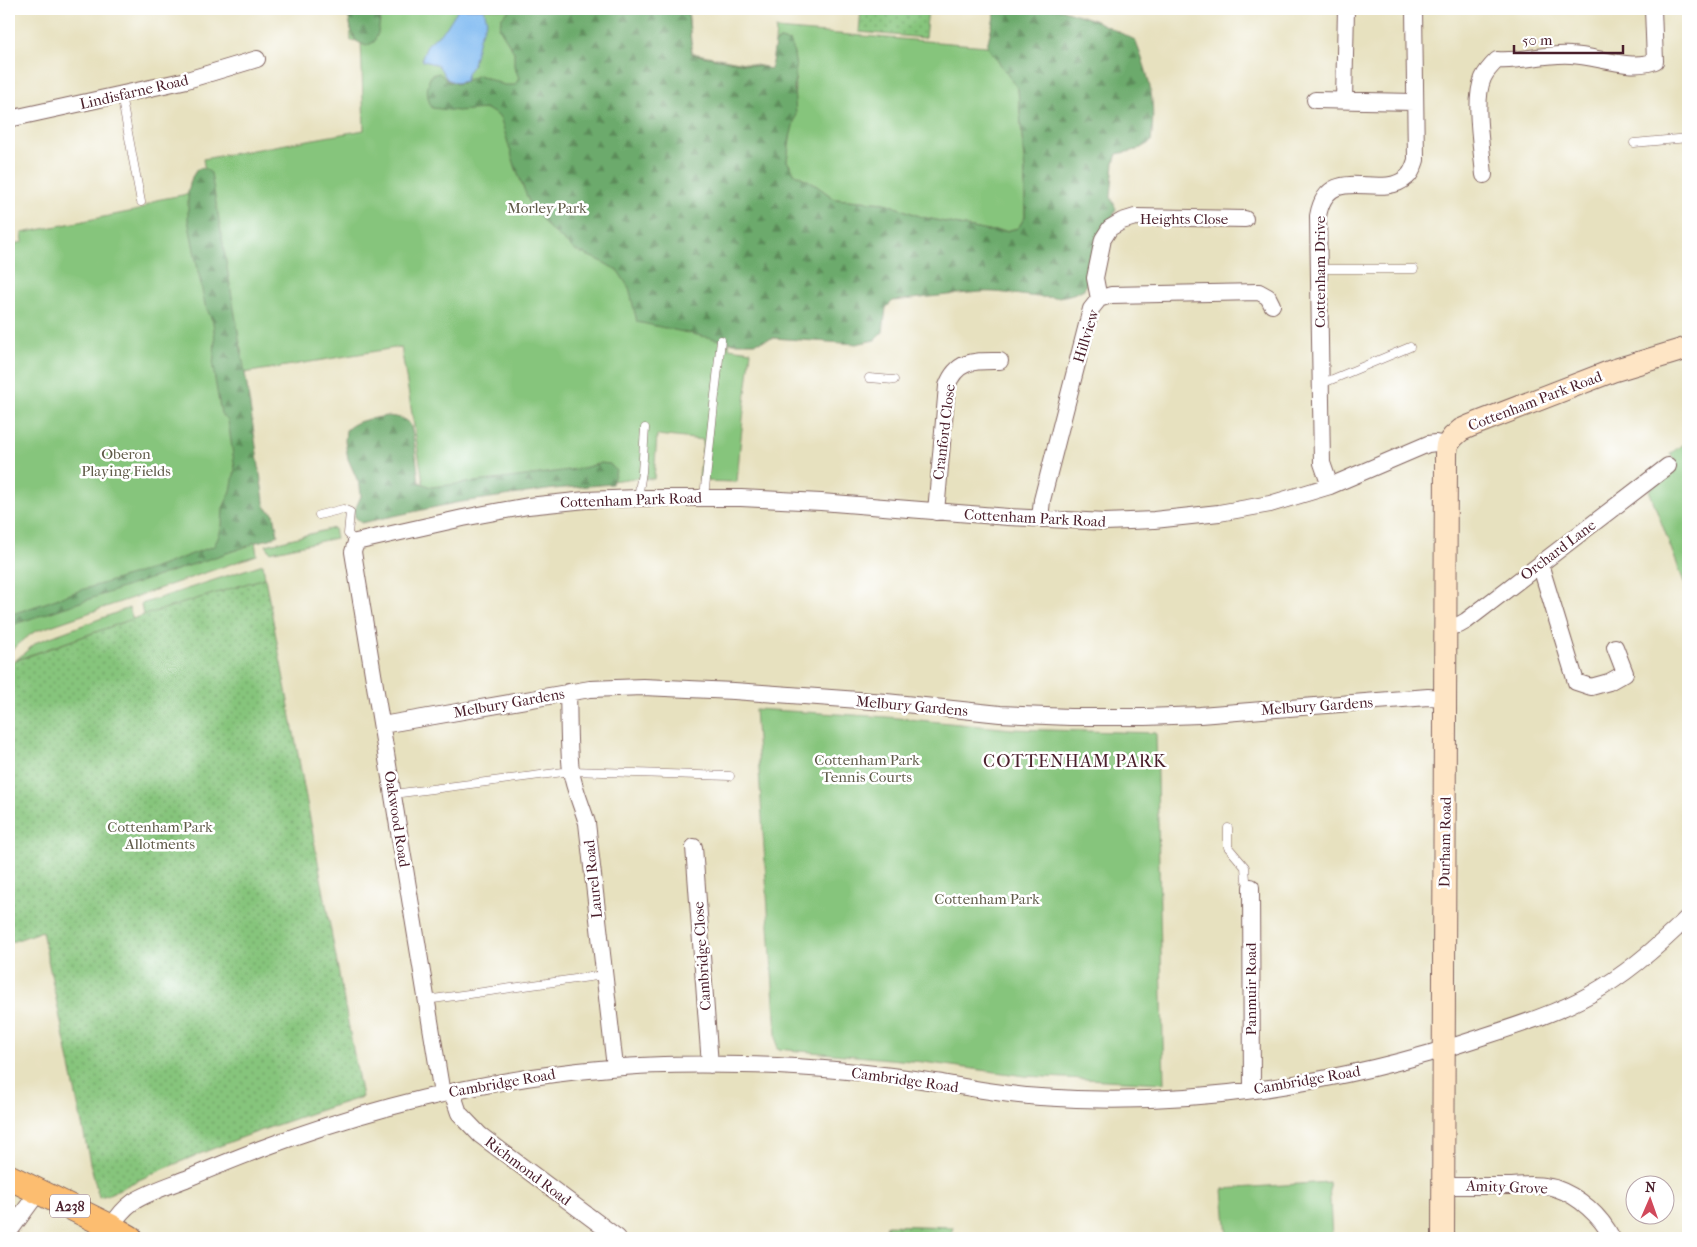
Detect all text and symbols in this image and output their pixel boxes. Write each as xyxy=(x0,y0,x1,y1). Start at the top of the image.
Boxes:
scale bar xyxy=(1514,22,1623,54)
text: 50 m xyxy=(1522,31,1553,49)
street label: Lindisfarne Road xyxy=(78,71,191,113)
park label: Morley Park xyxy=(507,199,587,217)
street label: Heights Close xyxy=(1140,210,1229,228)
street label: Cottenham Drive xyxy=(1311,215,1329,328)
street label: Hillview xyxy=(1069,306,1103,365)
street label: Cottenham Park Road xyxy=(1466,367,1605,435)
street label: Cranford Close xyxy=(929,382,959,481)
park label: Oberon Playing Fields xyxy=(81,445,171,480)
street label: Cottenham Park Road xyxy=(560,488,703,511)
street label: Cottenham Park Road xyxy=(964,505,1107,531)
street label: Orchard Lane xyxy=(1517,515,1600,584)
street label: Melbury Gardens xyxy=(452,684,566,722)
street label: Melbury Gardens xyxy=(855,692,969,720)
street label: Melbury Gardens xyxy=(1260,693,1374,719)
park label: Cottenham Park Tennis Courts xyxy=(814,751,920,786)
district label: COTTENHAM PARK xyxy=(983,751,1167,772)
street label: Oakwood Road xyxy=(380,769,414,869)
street label: Durham Road xyxy=(1435,796,1455,887)
park label: Cottenham Park Allotments xyxy=(107,818,213,853)
street label: Laurel Road xyxy=(580,838,606,919)
park label: Cottenham Park xyxy=(934,890,1040,908)
street label: Cambridge Close xyxy=(689,900,715,1011)
street label: Panmuir Road xyxy=(1242,942,1260,1035)
street label: Cambridge Road xyxy=(1252,1062,1363,1098)
street label: Cambridge Road xyxy=(850,1064,961,1097)
street label: Cambridge Road xyxy=(447,1065,558,1101)
street label: Richmond Road xyxy=(481,1133,575,1210)
north arrow xyxy=(1624,1174,1674,1224)
street label: Amity Grove xyxy=(1465,1177,1549,1197)
text: N xyxy=(1645,1179,1656,1196)
road number: A238 xyxy=(50,1194,90,1218)

